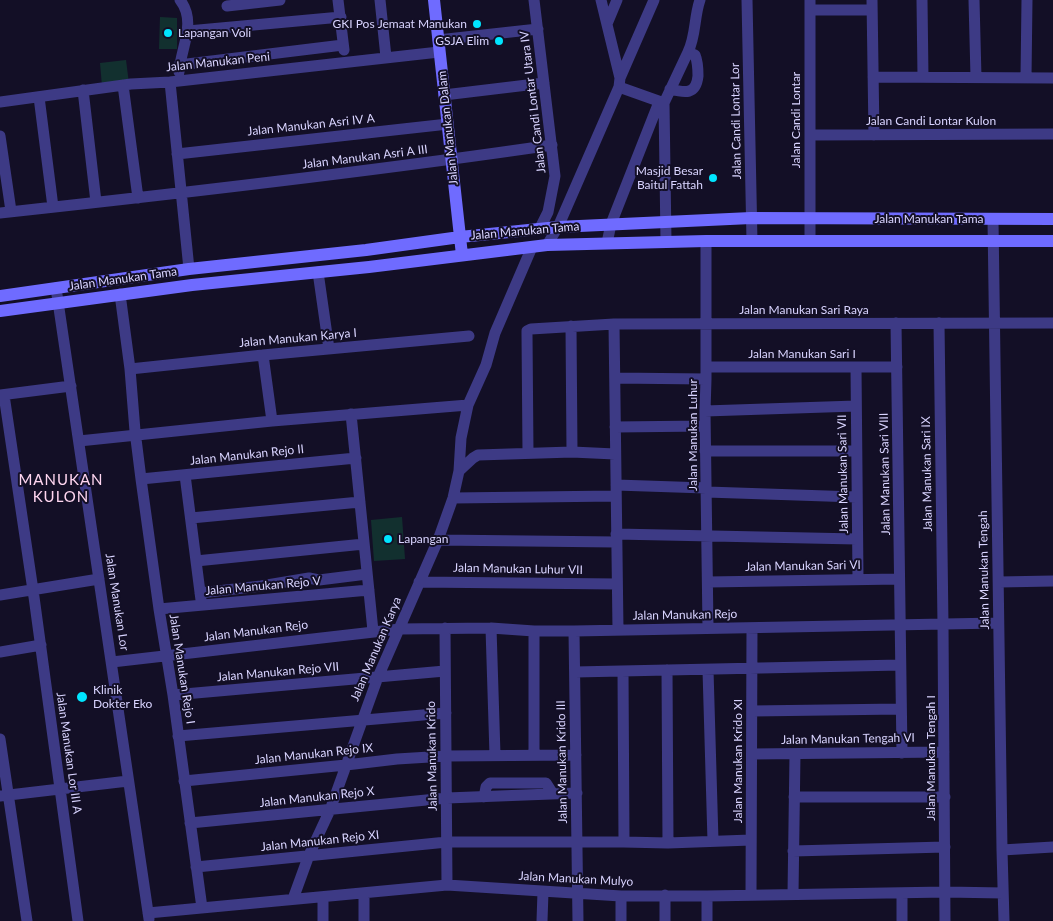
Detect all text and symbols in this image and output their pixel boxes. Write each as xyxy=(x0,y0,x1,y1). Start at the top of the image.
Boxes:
place label: GKI Pos Jemaat Manukan xyxy=(333,17,467,31)
marker: GKI Pos Jemaat Manukan xyxy=(471,18,483,30)
place label: Lapangan Voli xyxy=(178,26,251,40)
marker: Lapangan Voli xyxy=(162,27,174,39)
street label: Jalan Candi Lontar Utara IV xyxy=(517,30,549,174)
place label: GSJA Elim xyxy=(435,34,489,48)
marker: GSJA Elim xyxy=(493,35,505,47)
street label: Jalan Manukan Peni xyxy=(165,49,271,75)
street label: Jalan Candi Lontar Lor xyxy=(728,63,744,179)
street label: Jalan Manukan Dalam xyxy=(435,70,461,186)
street label: Jalan Candi Lontar xyxy=(789,72,803,168)
street label: Jalan Manukan Asri IV A xyxy=(247,111,375,139)
street label: Jalan Candi Lontar Kulon xyxy=(866,114,996,128)
street label: Jalan Manukan Asri A III xyxy=(301,142,429,172)
place label: Masjid Besar Baitul Fattah xyxy=(636,164,703,192)
marker: Masjid Besar Baitul Fattah xyxy=(707,172,719,184)
street label: Jalan Manukan Tama xyxy=(874,212,984,226)
street label: Jalan Manukan Tama xyxy=(470,219,580,243)
street label: Jalan Manukan Tama xyxy=(68,264,178,294)
street label: Jalan Manukan Sari Raya xyxy=(739,303,869,317)
street label: Jalan Manukan Karya I xyxy=(238,326,358,350)
street label: Jalan Manukan Sari I xyxy=(748,347,856,361)
street label: Jalan Manukan Luhur xyxy=(686,379,700,491)
street label: Jalan Manukan Sari VIII xyxy=(877,413,893,535)
street label: Jalan Manukan Sari VII xyxy=(835,414,851,534)
street label: Jalan Manukan Sari IX xyxy=(919,416,935,532)
street label: Jalan Manukan Rejo II xyxy=(189,442,305,468)
district label: MANUKAN KULON xyxy=(18,471,104,506)
street label: Jalan Manukan Tengah xyxy=(976,510,992,630)
place label: Lapangan xyxy=(398,532,448,546)
marker: Lapangan xyxy=(382,533,394,545)
street label: Jalan Manukan Lor xyxy=(102,552,132,652)
street label: Jalan Manukan Sari VI xyxy=(745,558,861,574)
street label: Jalan Manukan Luhur VII xyxy=(453,561,583,577)
street label: Jalan Manukan Rejo V xyxy=(205,574,321,598)
street label: Jalan Manukan Karya xyxy=(348,595,404,703)
street label: Jalan Manukan Rejo xyxy=(633,607,737,623)
street label: Jalan Manukan Rejo I xyxy=(166,613,198,725)
street label: Jalan Manukan Rejo xyxy=(203,617,309,645)
street label: Jalan Manukan Rejo VII xyxy=(216,659,340,685)
place label: Klinik Dokter Eko xyxy=(93,683,152,711)
marker: Klinik Dokter Eko xyxy=(75,690,89,704)
street label: Jalan Manukan Lor III A xyxy=(53,691,85,815)
street label: Jalan Manukan Tengah I xyxy=(924,695,938,821)
street label: Jalan Manukan Krido XI xyxy=(731,699,745,823)
street label: Jalan Manukan Krido III xyxy=(554,700,570,824)
street label: Jalan Manukan Krido xyxy=(424,701,440,811)
street label: Jalan Manukan Tengah VI xyxy=(781,731,915,747)
street label: Jalan Manukan Rejo IX xyxy=(254,741,374,767)
street label: Jalan Manukan Rejo X xyxy=(259,784,375,810)
street label: Jalan Manukan Rejo XI xyxy=(260,828,380,854)
street label: Jalan Manukan Mulyo xyxy=(518,869,634,889)

